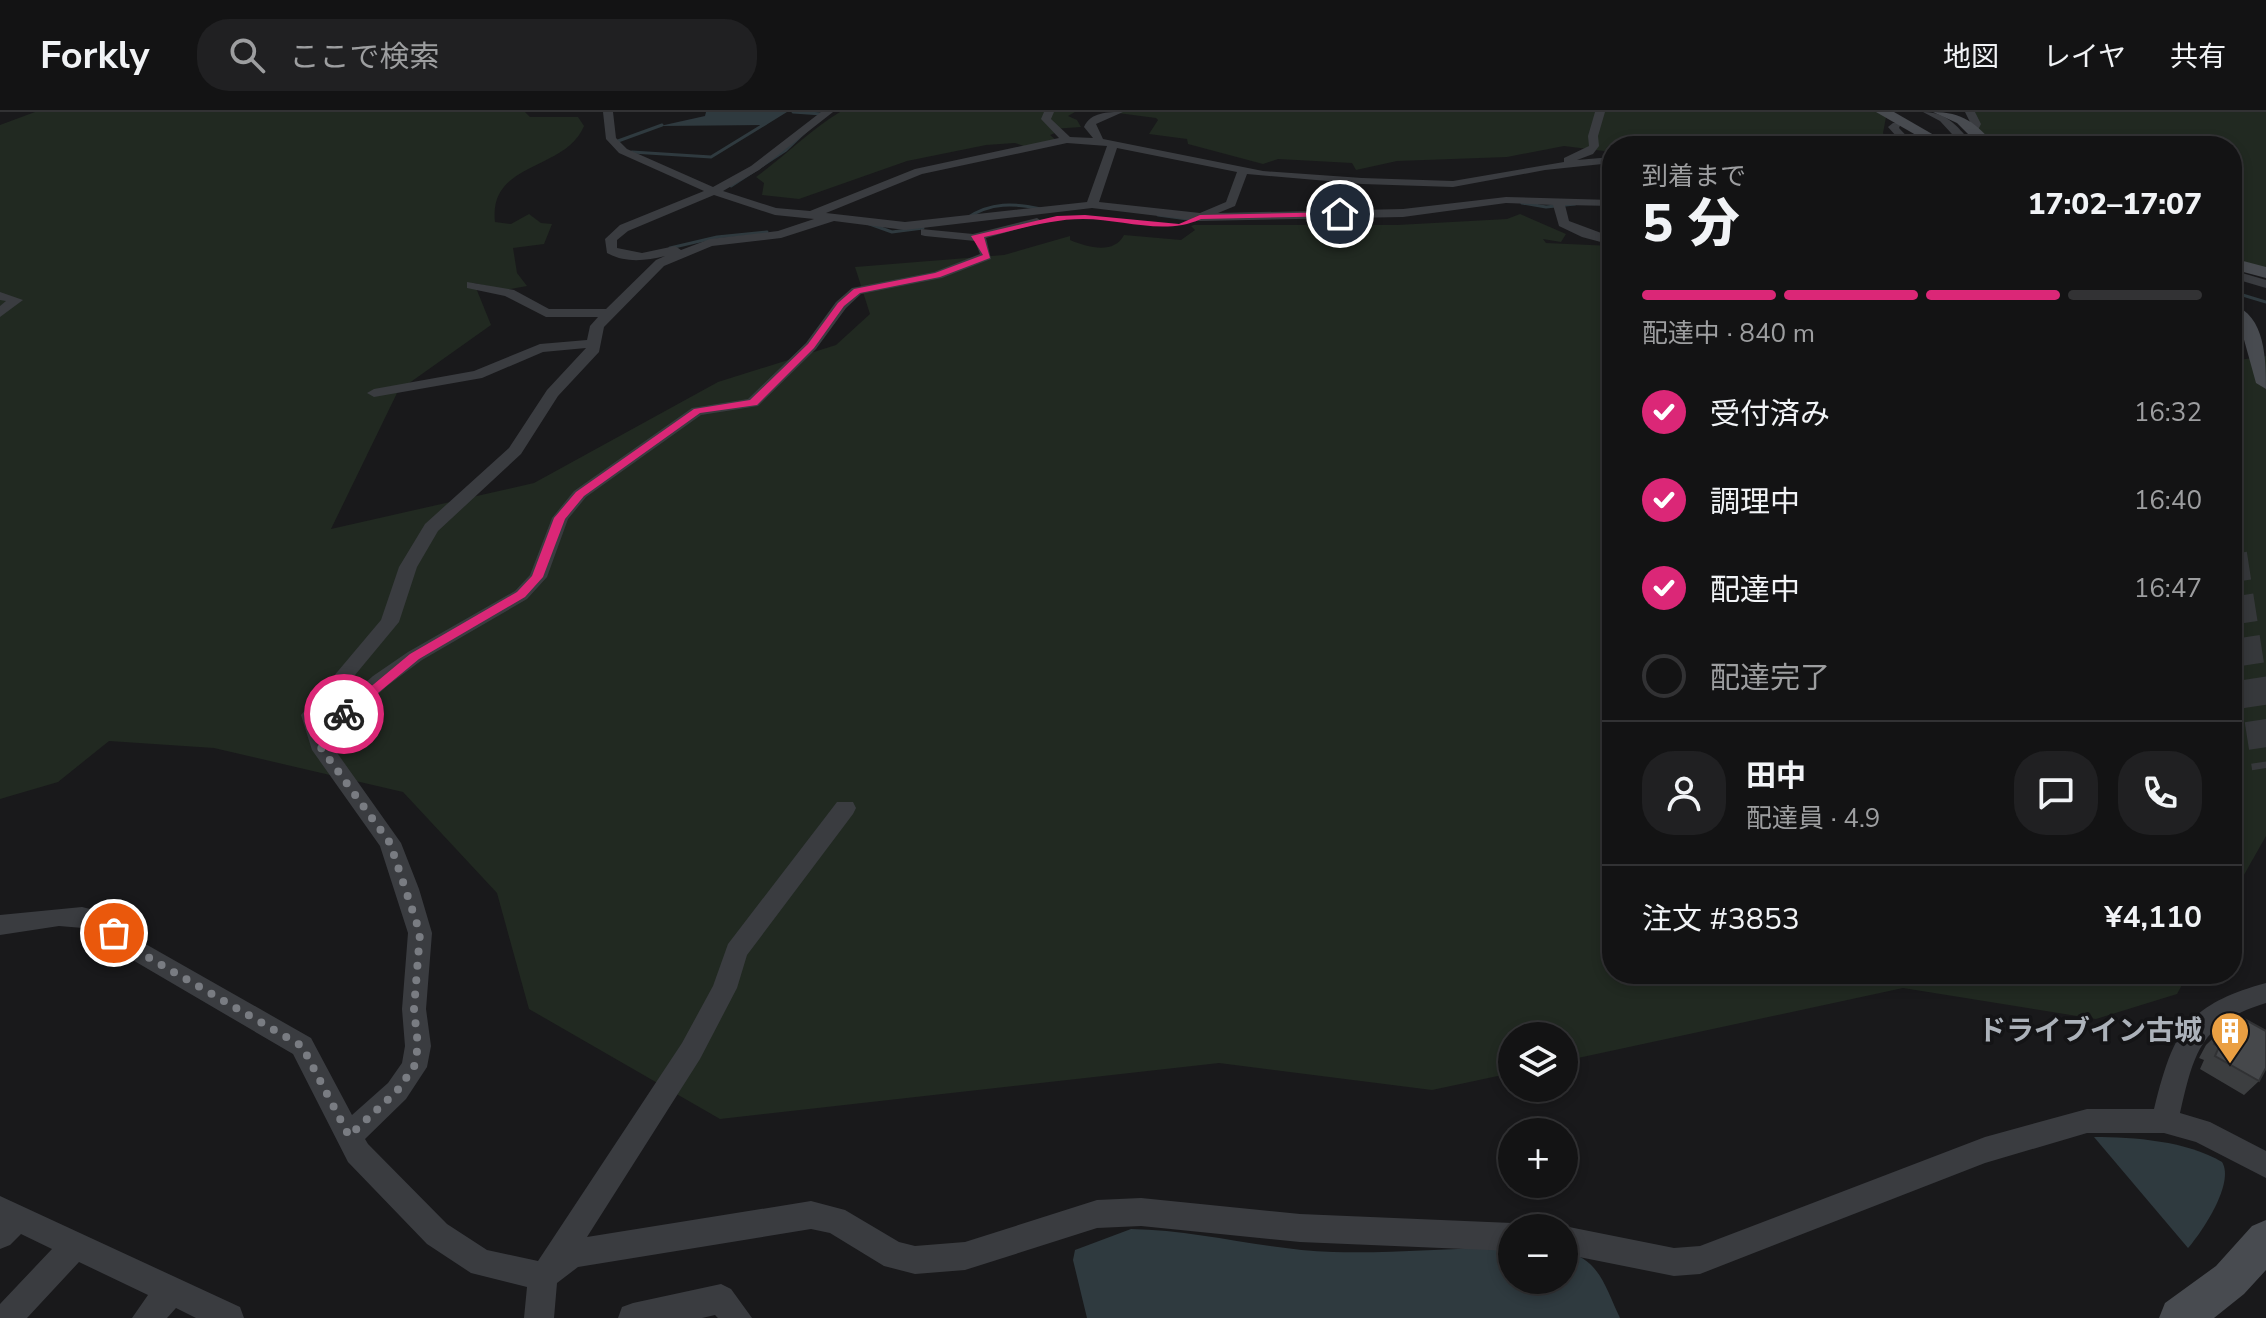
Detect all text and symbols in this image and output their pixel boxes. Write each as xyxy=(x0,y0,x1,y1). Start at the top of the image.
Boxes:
search box xyxy=(197,19,757,91)
text: Forkly xyxy=(40,30,149,81)
icon: search xyxy=(225,33,269,77)
text: ここで検索 xyxy=(289,37,439,78)
text: 地図 xyxy=(1943,38,1999,76)
text: レイヤ xyxy=(2043,38,2126,76)
text: 共有 xyxy=(2170,38,2226,76)
text: 到着まで xyxy=(1642,159,1746,194)
pin xyxy=(1306,180,1374,248)
text: 17:02–17:07 xyxy=(2027,184,2202,225)
text: 5 分 xyxy=(1642,188,1740,259)
icon: home xyxy=(1318,192,1362,236)
text: 配達中 · 840 m xyxy=(1642,316,1815,351)
icon: check xyxy=(1642,390,1686,434)
text: 受付済み xyxy=(1710,394,1830,435)
text: 16:32 xyxy=(2134,395,2202,430)
icon: check xyxy=(1642,478,1686,522)
text: 調理中 xyxy=(1710,482,1800,523)
text: 16:40 xyxy=(2134,483,2202,518)
icon: check xyxy=(1642,566,1686,610)
text: 配達中 xyxy=(1710,570,1800,611)
text: 16:47 xyxy=(2134,571,2202,606)
text: 配達完了 xyxy=(1710,658,1830,699)
courier xyxy=(304,674,384,754)
icon: bike xyxy=(322,692,366,736)
button: person xyxy=(1642,751,1726,835)
button: chat xyxy=(2014,751,2098,835)
button: phone xyxy=(2118,751,2202,835)
text: 田中 xyxy=(1746,756,1806,797)
text: 配達員 · 4.9 xyxy=(1746,801,1880,836)
text: ¥4,110 xyxy=(2105,897,2202,938)
pin xyxy=(80,899,148,967)
text: 注文 #3853 xyxy=(1642,899,1800,940)
icon: bag xyxy=(92,911,136,955)
building icon: ドライブイン古城 xyxy=(2209,1010,2251,1065)
place label: ドライブイン古城 xyxy=(1978,1012,2202,1050)
map controls xyxy=(1498,1022,1578,1294)
button: layers xyxy=(1498,1022,1578,1102)
button: + xyxy=(1498,1118,1578,1198)
button: − xyxy=(1498,1214,1578,1294)

